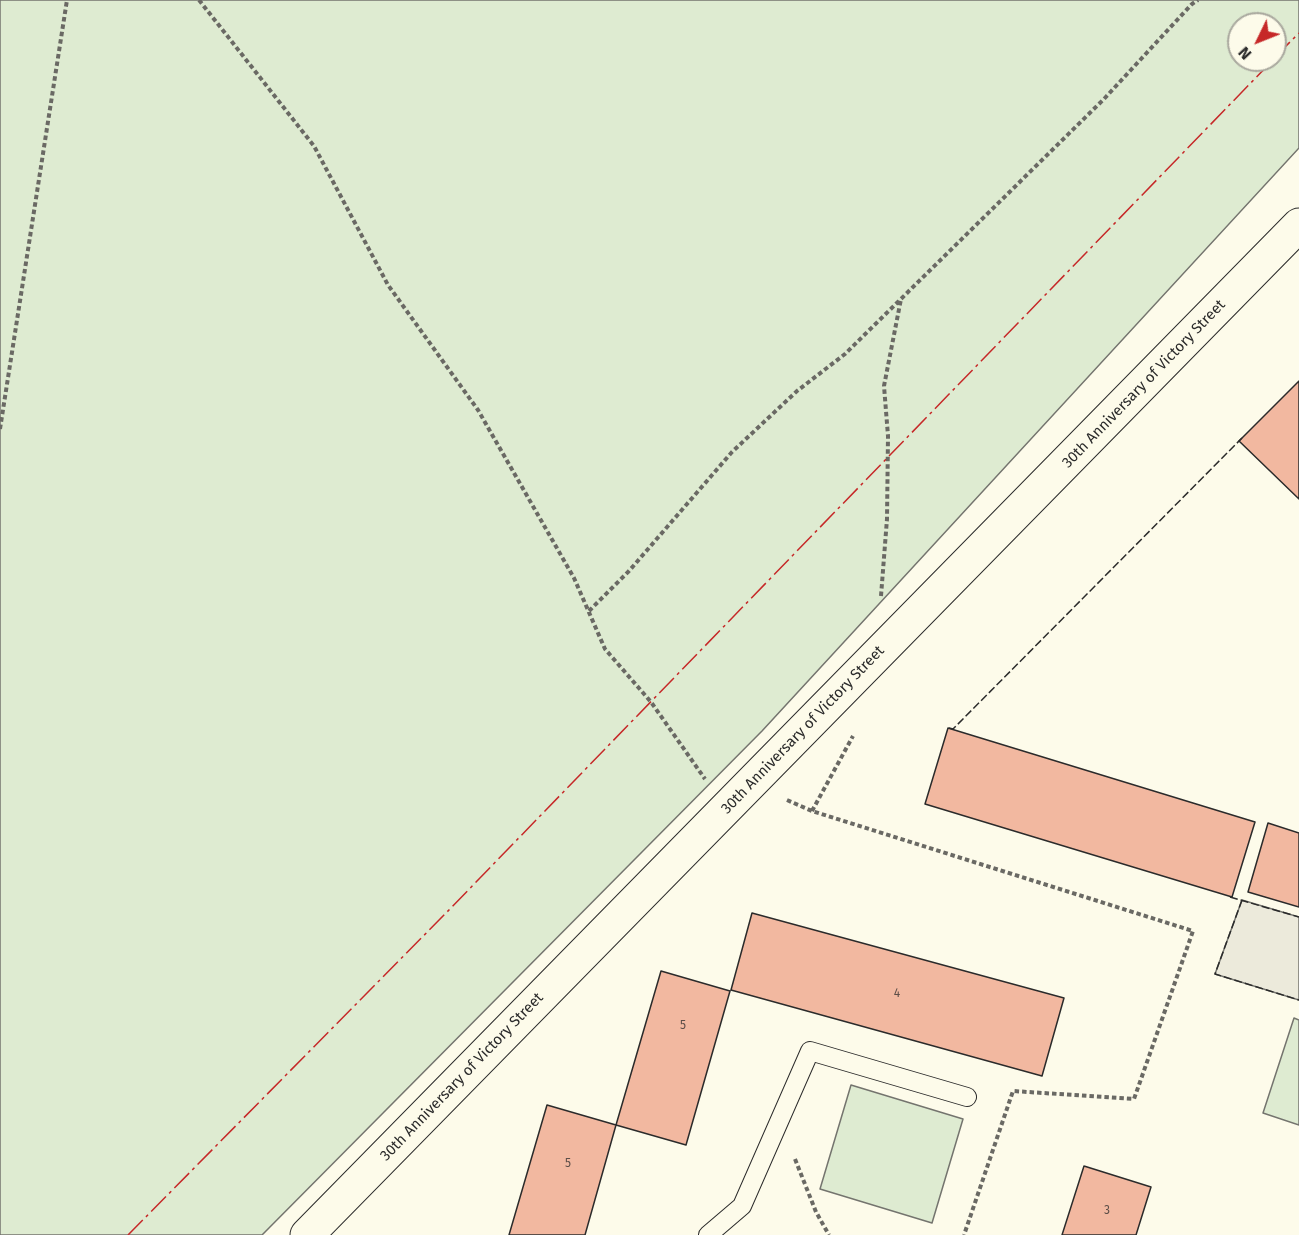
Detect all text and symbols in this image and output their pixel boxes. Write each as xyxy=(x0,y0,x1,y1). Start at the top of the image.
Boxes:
north arrow xyxy=(1227,12,1287,72)
text: N xyxy=(1234,43,1256,64)
street label: 30th Anniversary of Victory Street xyxy=(1059,296,1229,472)
street label: 30th Anniversary of Victory Street xyxy=(718,642,888,818)
house number: 4 xyxy=(894,987,900,1001)
street label: 30th Anniversary of Victory Street xyxy=(377,989,547,1165)
house number: 5 xyxy=(680,1019,686,1033)
house number: 5 xyxy=(565,1157,571,1171)
house number: 3 xyxy=(1104,1204,1110,1218)

